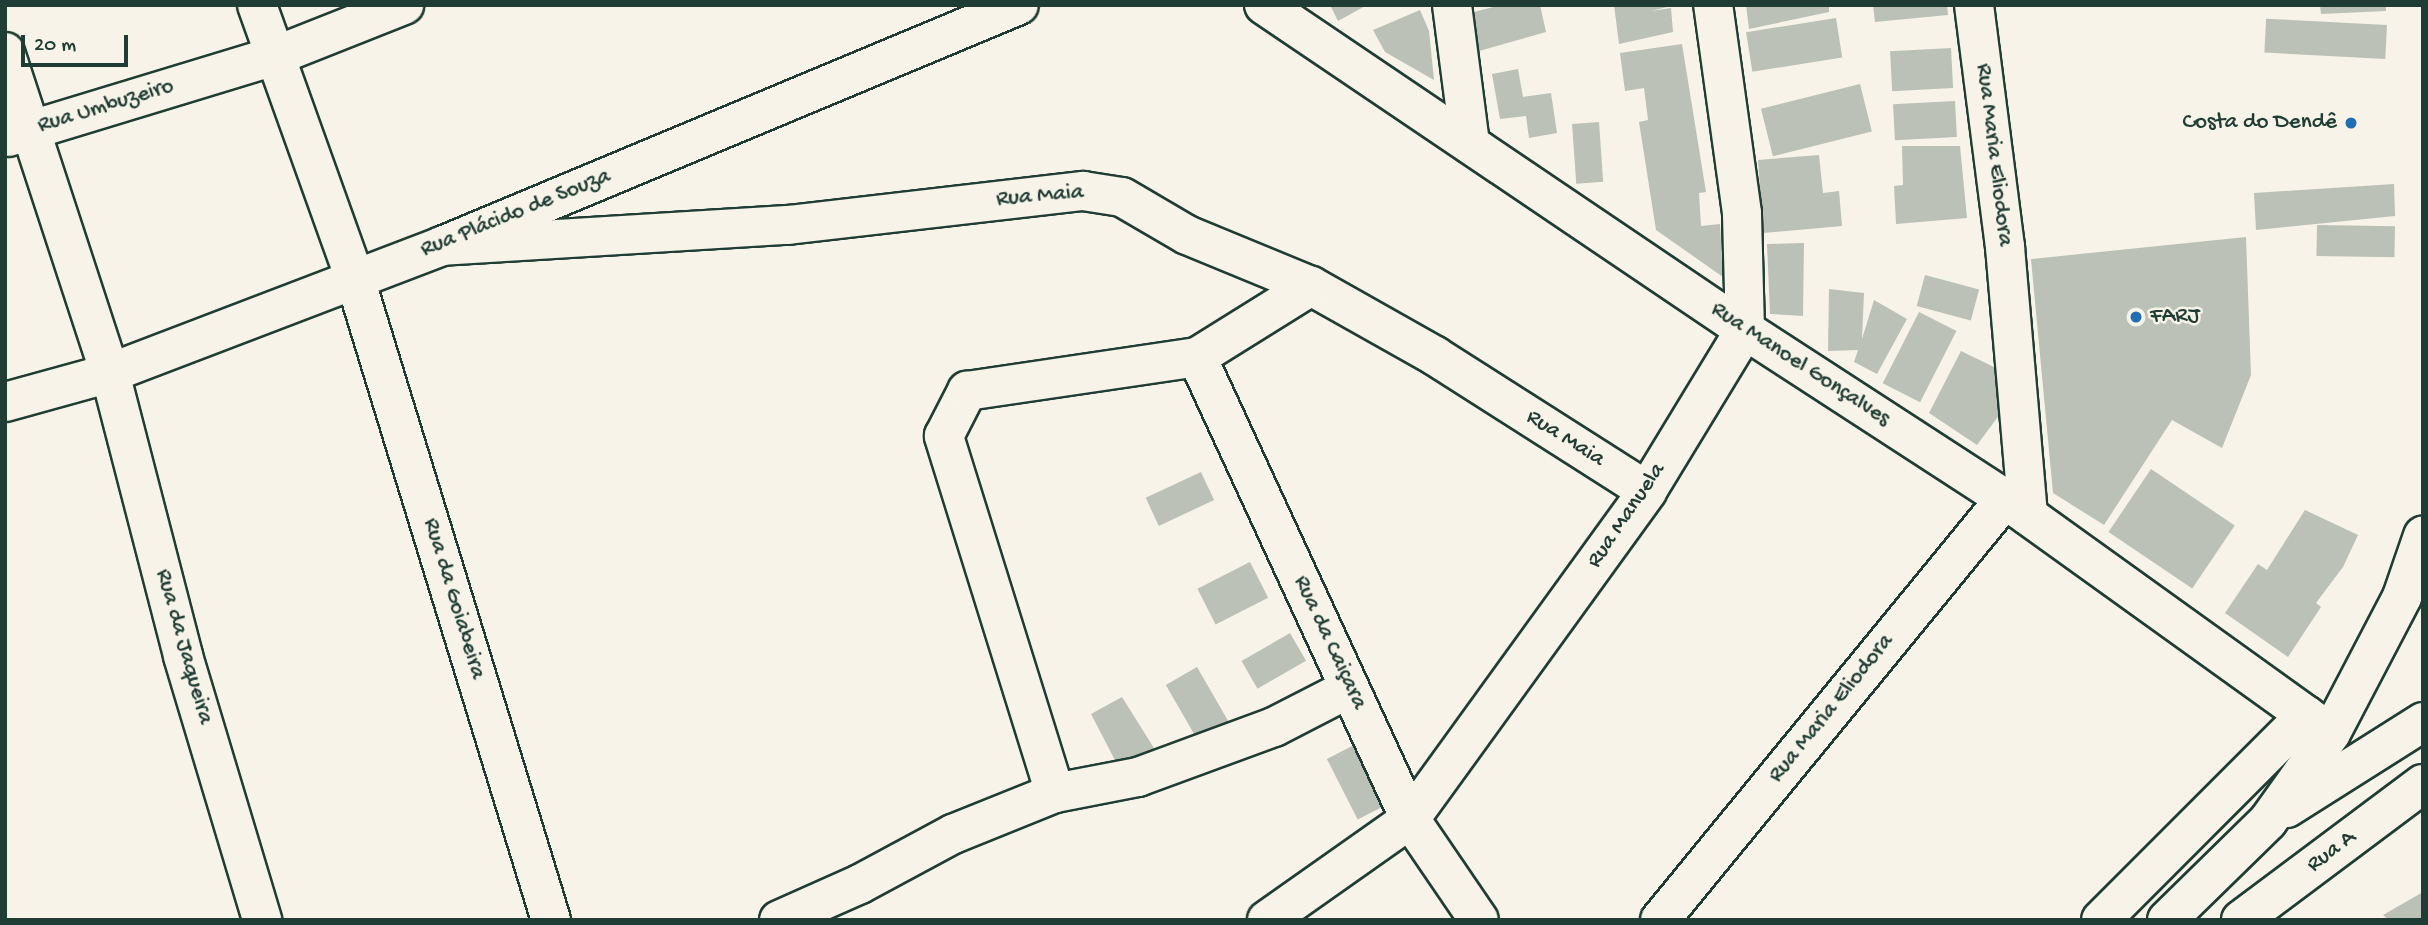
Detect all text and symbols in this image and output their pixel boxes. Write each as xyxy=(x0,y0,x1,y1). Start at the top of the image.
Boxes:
scale bar xyxy=(24,21,131,65)
text: 20 m xyxy=(34,34,76,59)
street label: Rua Maria Eliodora xyxy=(1968,62,2018,248)
street label: Rua Umbuzeiro xyxy=(35,73,177,141)
place label: Costa do Dendê xyxy=(2183,109,2337,137)
marker: Costa do Dendê xyxy=(2343,115,2359,131)
street label: Rua Plácido de Souza xyxy=(417,163,615,265)
street label: Rua Maia xyxy=(995,179,1085,215)
street label: Rua Manoel Gonçalves xyxy=(1705,297,1895,433)
place label: FARJ xyxy=(2150,303,2200,331)
marker: FARJ xyxy=(2128,309,2144,325)
street label: Rua Maia xyxy=(1521,404,1609,474)
street label: Rua Manuela xyxy=(1582,458,1672,574)
street label: Rua da Goiabeira xyxy=(415,515,491,683)
street label: Rua da Jaqueira xyxy=(148,566,218,728)
street label: Rua da Caiçara xyxy=(1286,572,1372,714)
street label: Rua Maria Eliodora xyxy=(1763,629,1901,789)
street label: Rua A xyxy=(2302,825,2362,879)

